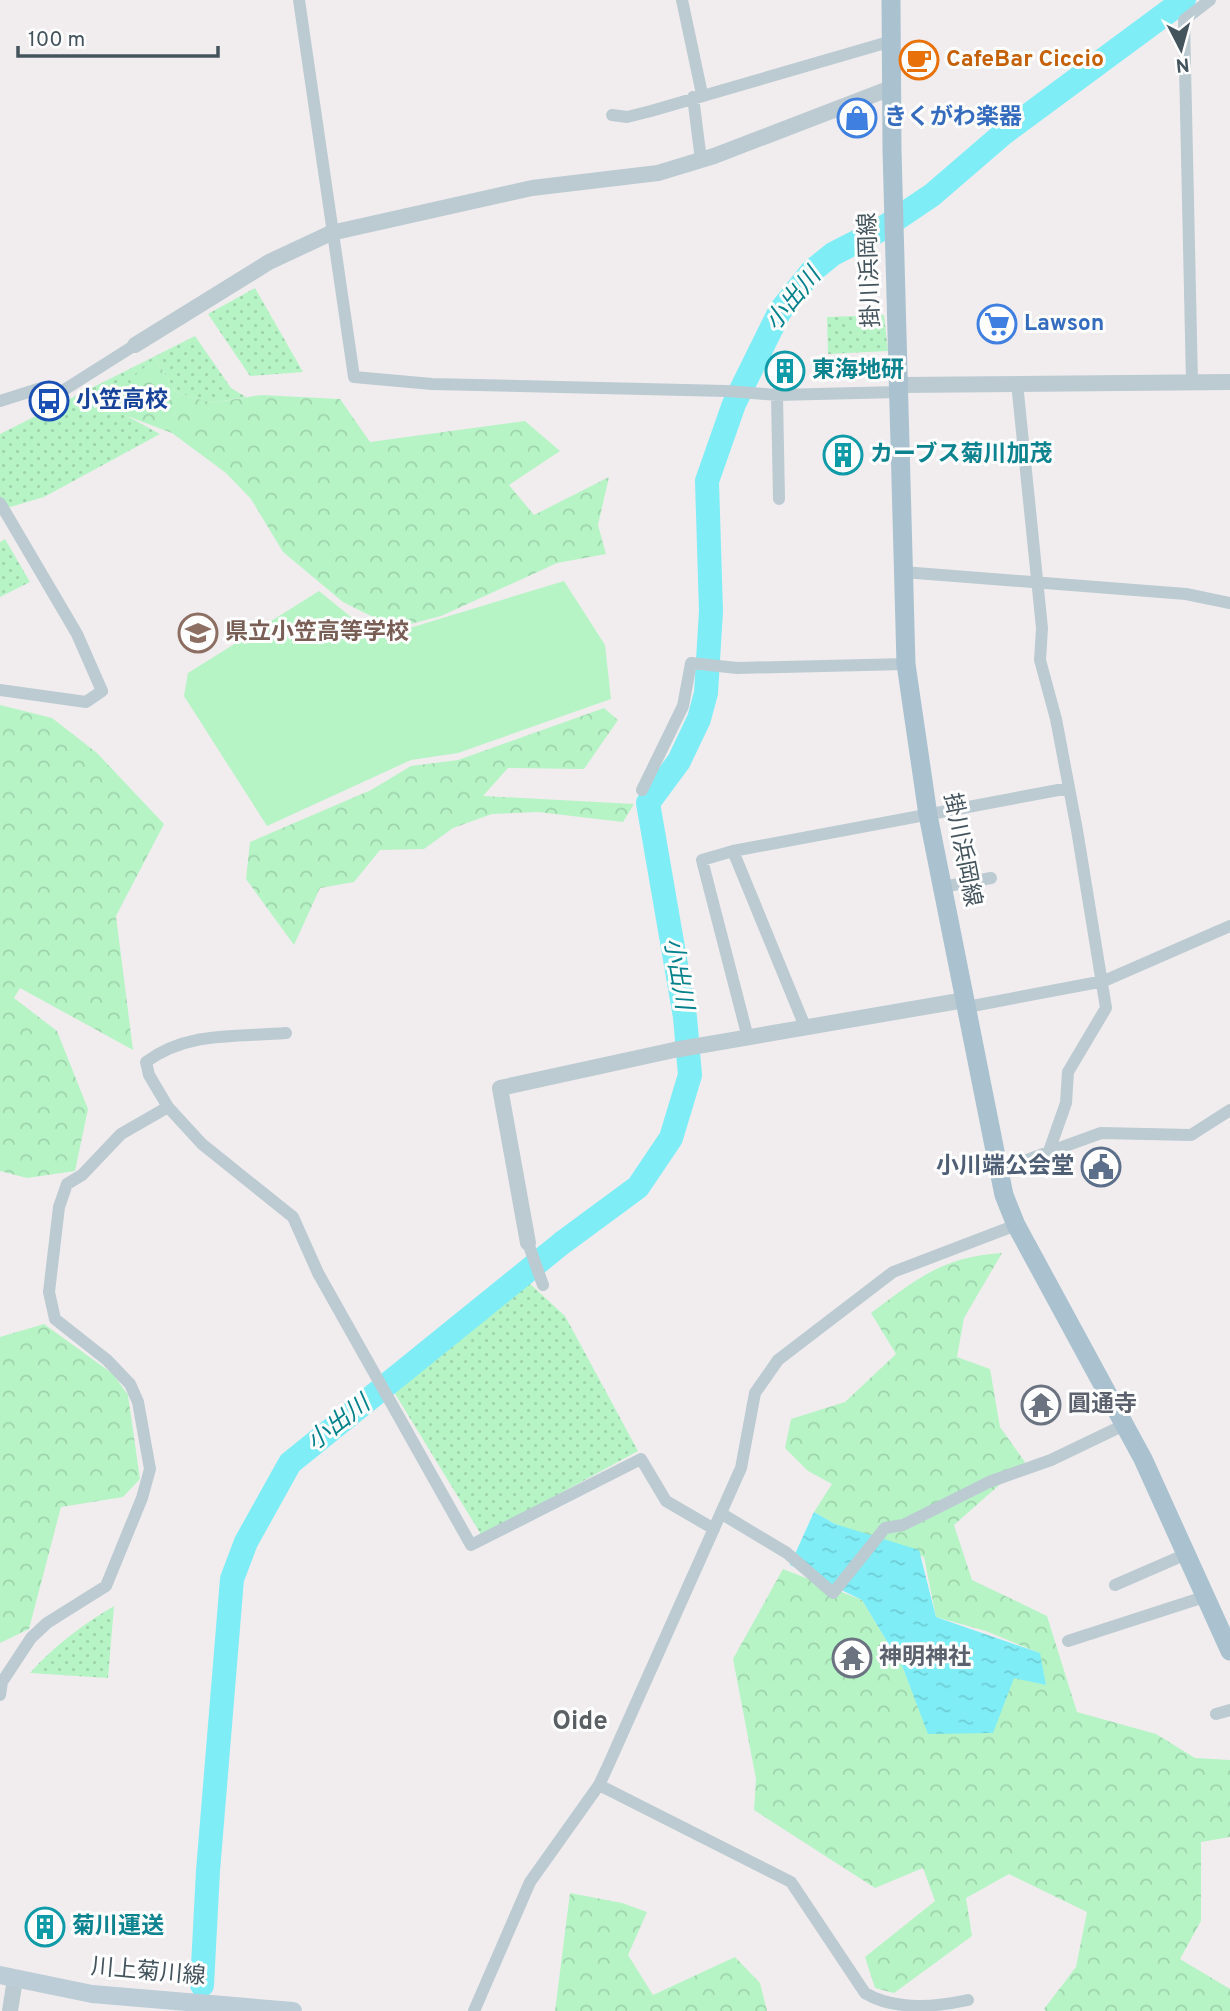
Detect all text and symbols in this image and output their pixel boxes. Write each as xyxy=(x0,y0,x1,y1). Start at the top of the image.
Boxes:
scale bar xyxy=(18,14,217,58)
north arrow xyxy=(1146,14,1216,84)
text: 100 m xyxy=(28,27,85,54)
cafe icon: CafeBar Ciccio xyxy=(898,39,940,81)
place label: CafeBar Ciccio xyxy=(946,46,1104,75)
text: N xyxy=(1175,51,1191,77)
shop icon: きくがわ楽器 xyxy=(836,97,878,139)
place label: きくがわ楽器 xyxy=(884,104,1022,133)
street label: 掛川浜岡線 xyxy=(855,212,887,328)
water label: 小出川 xyxy=(760,260,830,337)
supermarket icon: Lawson xyxy=(976,303,1018,345)
place label: Lawson xyxy=(1024,310,1104,339)
building icon: 東海地研 xyxy=(764,350,806,392)
place label: 東海地研 xyxy=(812,357,904,386)
bus stop icon: 小笠高校 xyxy=(28,380,70,422)
place label: 小笠高校 xyxy=(76,387,168,416)
building icon: カーブス菊川加茂 xyxy=(822,434,864,476)
place label: カーブス菊川加茂 xyxy=(870,441,1053,470)
school or university icon: 県立小笠高等学校 xyxy=(177,612,219,654)
place label: 県立小笠高等学校 xyxy=(225,619,409,648)
street label: 掛川浜岡線 xyxy=(936,791,986,909)
water label: 小出川 xyxy=(656,936,699,1015)
public building icon: 小川端公会堂 xyxy=(1080,1146,1122,1188)
place label: 小川端公会堂 xyxy=(936,1153,1074,1182)
temple icon: 圓通寺 xyxy=(1020,1384,1062,1426)
water label: 小出川 xyxy=(301,1388,379,1458)
place label: 圓通寺 xyxy=(1068,1391,1137,1420)
temple icon: 神明神社 xyxy=(831,1637,873,1679)
place label: 神明神社 xyxy=(879,1644,971,1673)
district label: Oide xyxy=(552,1706,608,1739)
building icon: 菊川運送 xyxy=(24,1906,66,1948)
place label: 菊川運送 xyxy=(72,1913,164,1942)
street label: 川上菊川線 xyxy=(89,1954,207,1992)

